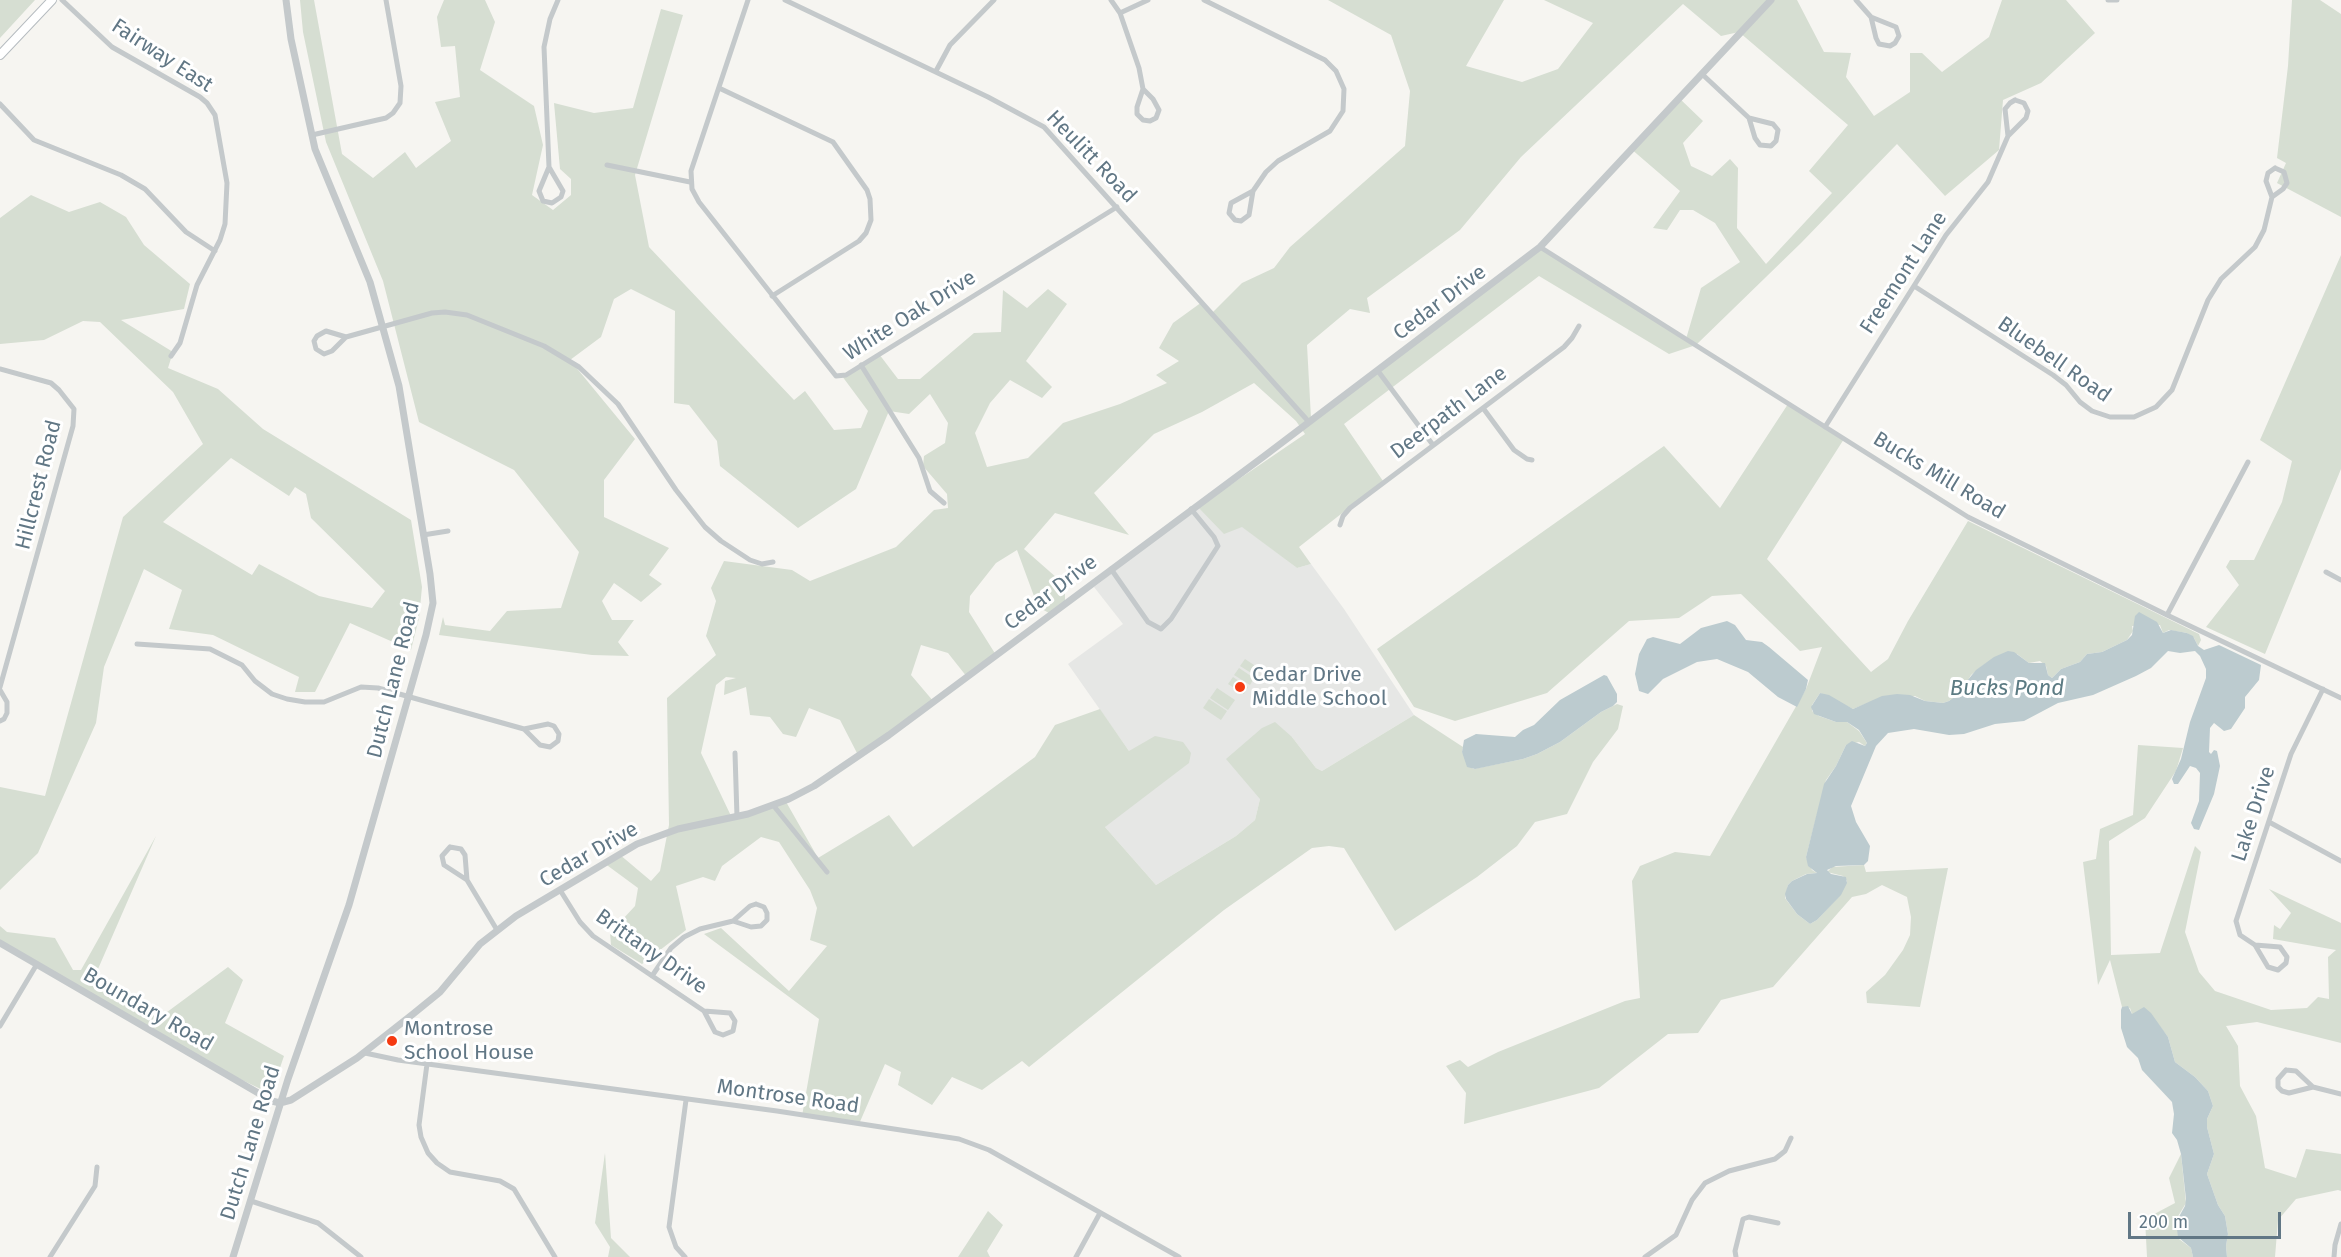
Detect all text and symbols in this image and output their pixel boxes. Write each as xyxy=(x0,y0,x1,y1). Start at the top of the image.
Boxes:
street label: Fairway East xyxy=(107,14,217,98)
street label: Heulitt Road xyxy=(1041,105,1141,209)
street label: Freemont Lane xyxy=(1855,207,1953,339)
street label: Cedar Drive xyxy=(1389,260,1491,346)
street label: White Oak Drive xyxy=(839,265,981,367)
street label: Bluebell Road xyxy=(1992,312,2116,408)
street label: Deerpath Lane xyxy=(1386,361,1512,465)
street label: Hillcrest Road xyxy=(11,418,67,552)
street label: Bucks Mill Road xyxy=(1868,427,2010,525)
street label: Cedar Drive xyxy=(1000,550,1102,636)
street label: Dutch Lane Road xyxy=(362,599,426,761)
place label: Cedar Drive Middle School xyxy=(1252,662,1387,712)
water label: Bucks Pond xyxy=(1950,676,2064,702)
marker: Cedar Drive Middle School xyxy=(1233,680,1247,694)
street label: Lake Drive xyxy=(2227,763,2281,865)
street label: Cedar Drive xyxy=(535,817,643,893)
street label: Brittany Drive xyxy=(590,904,712,1000)
street label: Boundary Road xyxy=(78,963,218,1057)
place label: Montrose School House xyxy=(404,1016,534,1066)
marker: Montrose School House xyxy=(385,1034,399,1048)
street label: Dutch Lane Road xyxy=(216,1063,286,1223)
street label: Montrose Road xyxy=(715,1075,861,1119)
scale bar xyxy=(2131,1200,2284,1238)
text: 200 m xyxy=(2139,1211,2188,1233)

